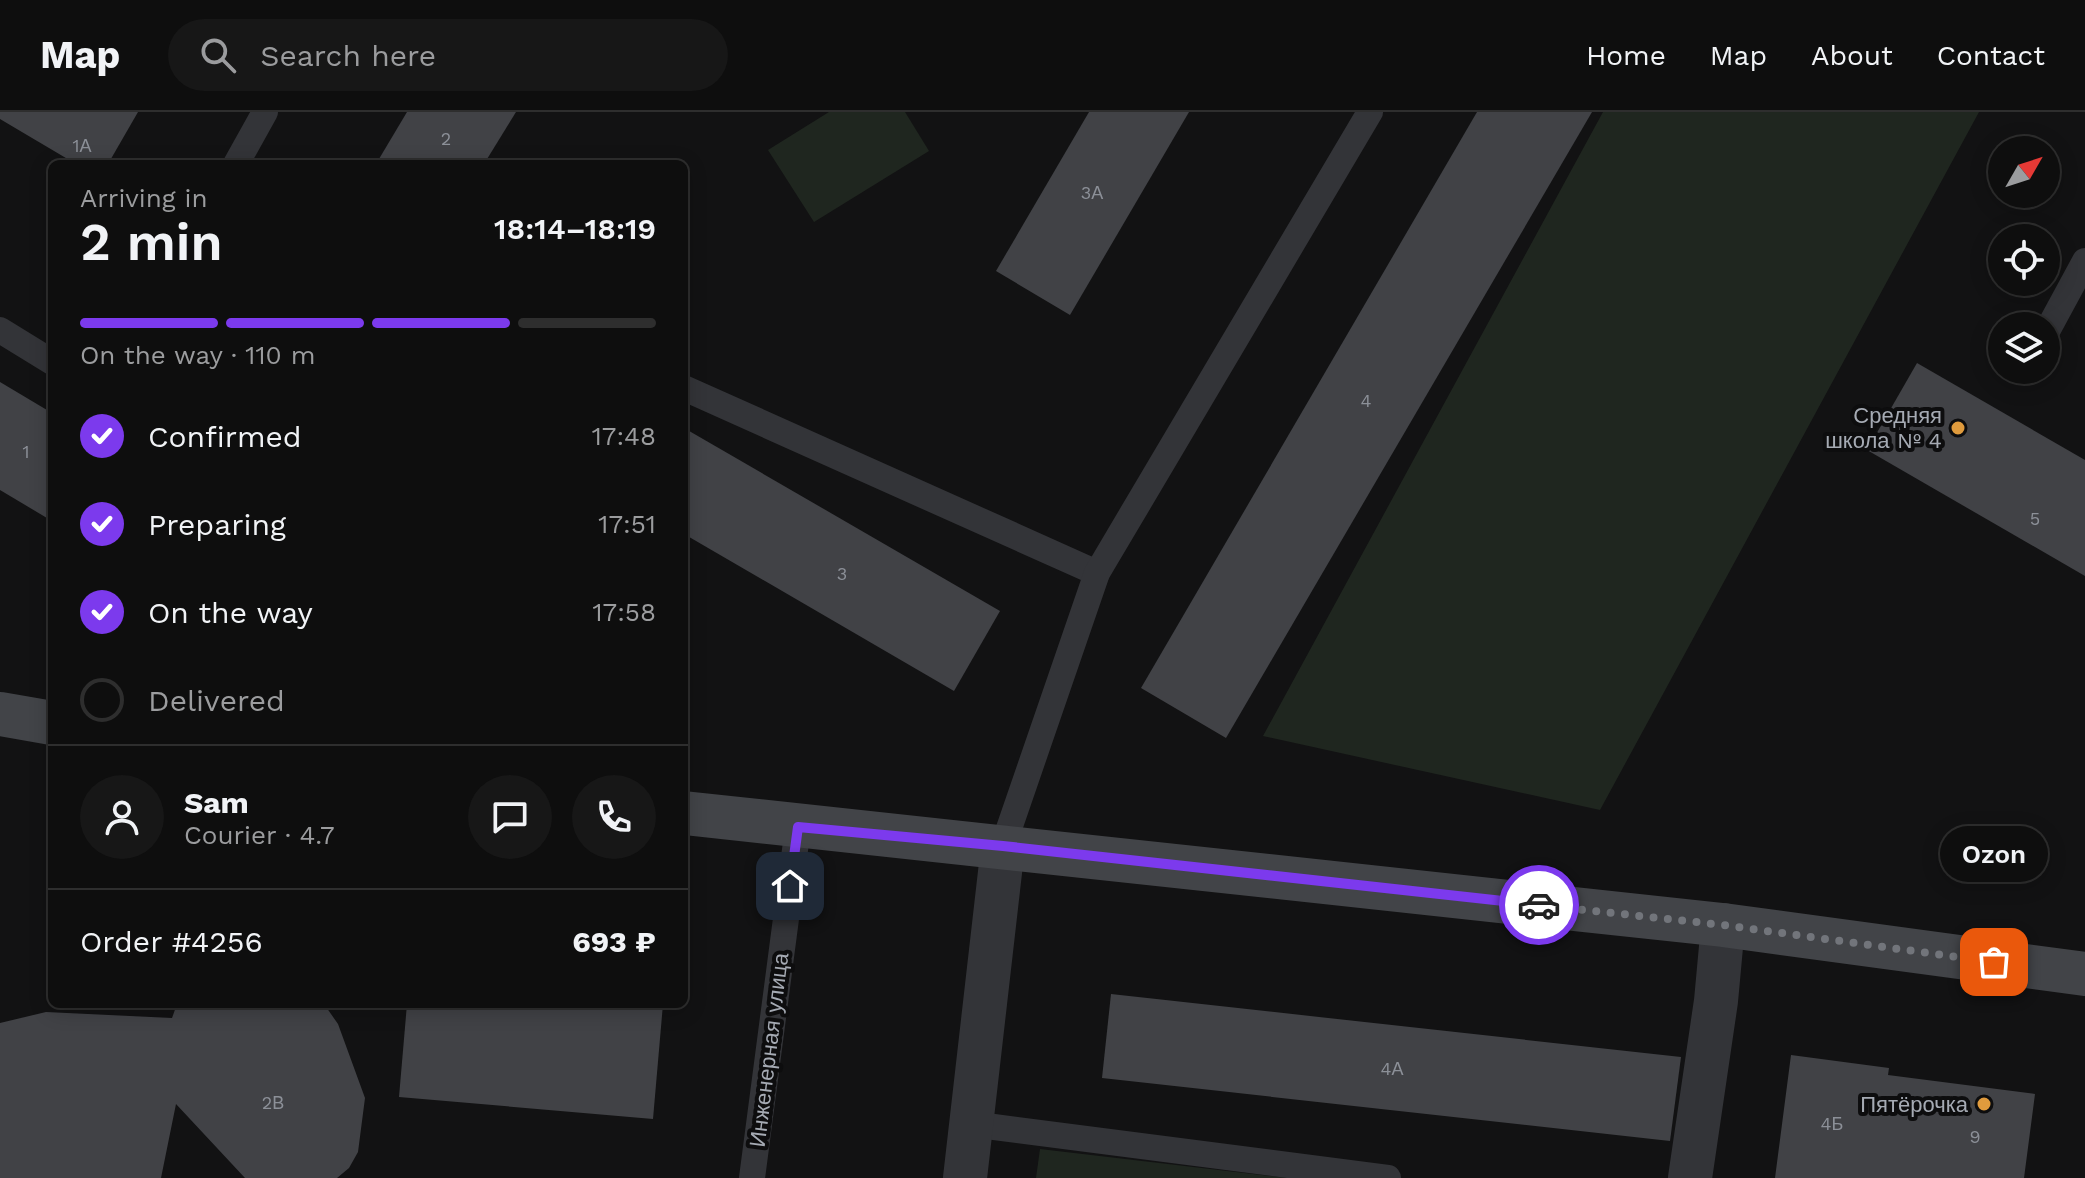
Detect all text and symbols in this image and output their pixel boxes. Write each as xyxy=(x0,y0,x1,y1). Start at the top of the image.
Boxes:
search box xyxy=(168,19,728,91)
text: Map xyxy=(40,33,120,77)
icon: search xyxy=(196,33,240,77)
text: Search here xyxy=(260,38,436,73)
text: Home xyxy=(1586,39,1666,72)
text: Map xyxy=(1710,39,1767,72)
text: About xyxy=(1811,39,1893,72)
text: Contact xyxy=(1937,39,2045,72)
house number: 2 xyxy=(441,128,451,149)
house number: 1А xyxy=(72,135,92,156)
north arrow xyxy=(1988,136,2060,208)
map controls xyxy=(1988,136,2060,384)
house number: 3А xyxy=(1081,182,1103,203)
text: Arriving in xyxy=(80,183,208,213)
text: 18:14–18:19 xyxy=(494,211,656,246)
text: 2 min xyxy=(80,212,223,273)
button: locate xyxy=(1988,224,2060,296)
button: layers xyxy=(1988,312,2060,384)
text: On the way · 110 m xyxy=(80,340,315,370)
house number: 4 xyxy=(1361,390,1372,411)
place label: Средняя школа № 4 xyxy=(1825,403,1942,453)
icon: check xyxy=(80,414,124,458)
text: Confirmed xyxy=(148,419,302,454)
marker: Средняя школа № 4 xyxy=(1949,419,1967,437)
text: 17:48 xyxy=(592,421,656,451)
house number: 1 xyxy=(22,441,30,462)
icon: check xyxy=(80,502,124,546)
text: Preparing xyxy=(148,507,286,542)
house number: 5 xyxy=(2030,508,2040,529)
text: 17:51 xyxy=(598,509,656,539)
house number: 3 xyxy=(837,563,847,584)
icon: check xyxy=(80,590,124,634)
text: On the way xyxy=(148,595,313,630)
text: 17:58 xyxy=(592,597,656,627)
text: Delivered xyxy=(148,683,285,718)
button: person xyxy=(80,775,164,859)
button: chat xyxy=(468,775,552,859)
button: phone xyxy=(572,775,656,859)
text: Sam xyxy=(184,785,249,820)
text: Courier · 4.7 xyxy=(184,820,334,850)
callout: Ozon xyxy=(1940,826,2048,882)
text: Ozon xyxy=(1962,839,2026,869)
pin xyxy=(756,852,824,920)
icon: home xyxy=(768,864,812,908)
courier xyxy=(1499,865,1579,945)
icon: car xyxy=(1517,883,1561,927)
text: Order #4256 xyxy=(80,924,263,959)
text: 693 ₽ xyxy=(572,924,656,959)
pin xyxy=(1960,928,2028,996)
icon: bag xyxy=(1972,940,2016,984)
street label: Инженерная улица xyxy=(745,951,793,1149)
house number: 4А xyxy=(1380,1058,1404,1079)
house number: 2В xyxy=(262,1092,284,1113)
place label: Пятёрочка xyxy=(1860,1092,1969,1117)
marker: Пятёрочка xyxy=(1975,1095,1993,1113)
house number: 4Б xyxy=(1821,1113,1843,1134)
house number: 9 xyxy=(1969,1126,1981,1147)

